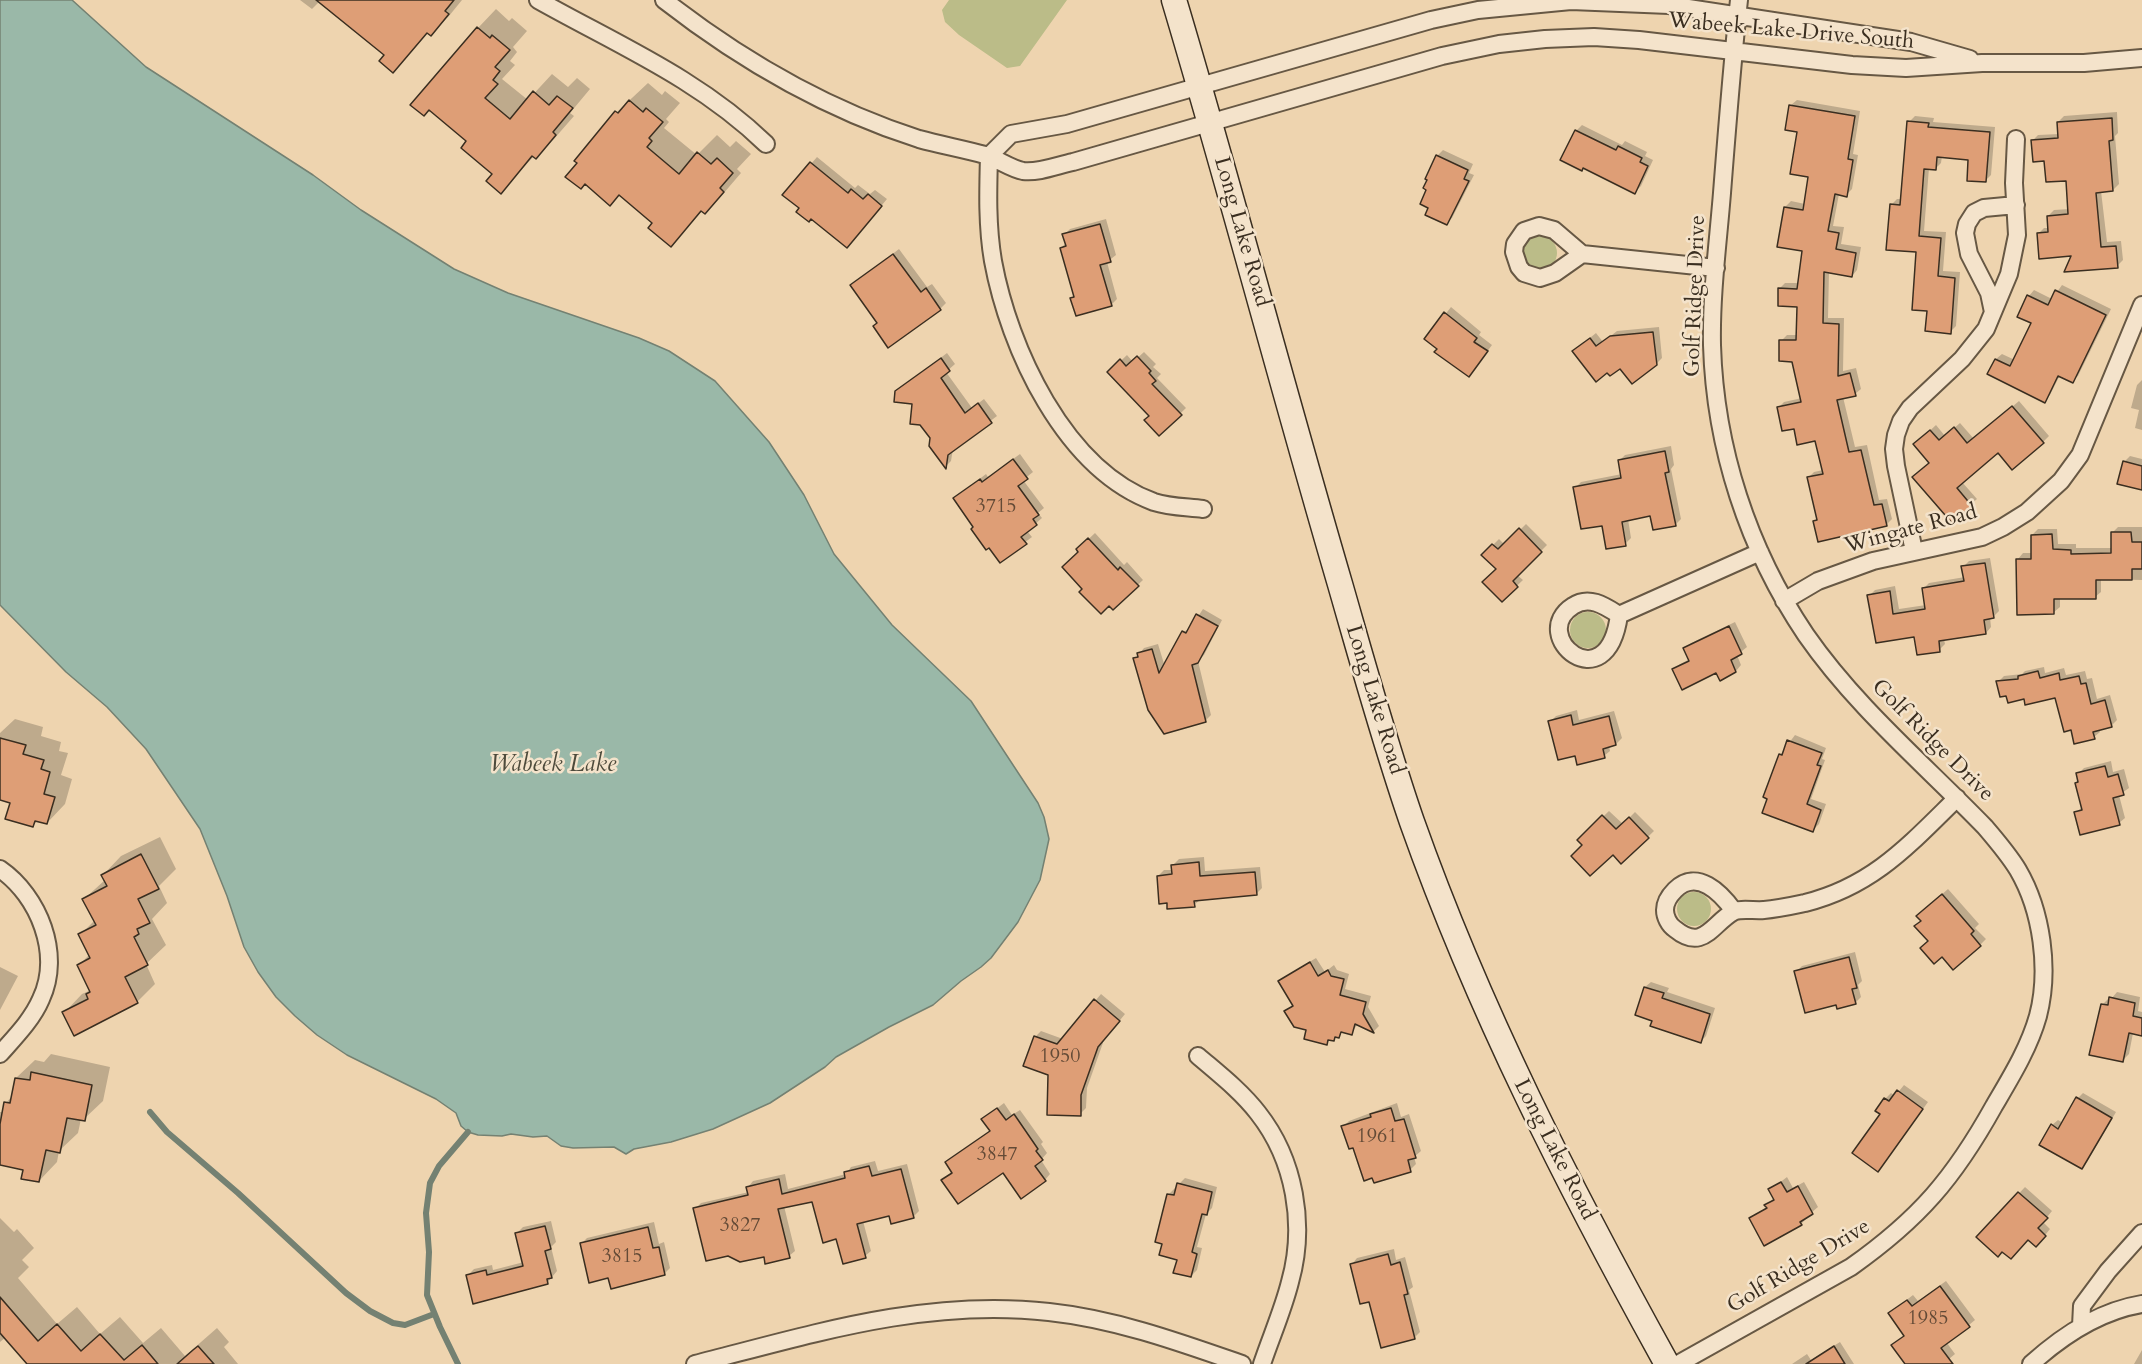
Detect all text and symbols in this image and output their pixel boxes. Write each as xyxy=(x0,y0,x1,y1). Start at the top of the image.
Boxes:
street label: Wabeek Lake Drive South xyxy=(1667,8,1915,56)
street label: Long Lake Road xyxy=(1207,154,1275,310)
street label: Golf Ridge Drive xyxy=(1680,215,1712,377)
house number: 3715 xyxy=(976,495,1016,519)
street label: Wingate Road xyxy=(1842,500,1980,560)
street label: Long Lake Road xyxy=(1339,622,1409,778)
street label: Golf Ridge Drive xyxy=(1865,674,1999,808)
water label: Wabeek Lake xyxy=(490,751,616,779)
house number: 1950 xyxy=(1040,1045,1080,1069)
street label: Long Lake Road xyxy=(1507,1075,1601,1225)
house number: 1961 xyxy=(1357,1125,1397,1149)
house number: 3847 xyxy=(977,1143,1017,1167)
house number: 3827 xyxy=(720,1214,760,1238)
street label: Golf Ridge Drive xyxy=(1723,1214,1875,1320)
house number: 3815 xyxy=(602,1245,642,1269)
house number: 1985 xyxy=(1908,1307,1948,1331)

